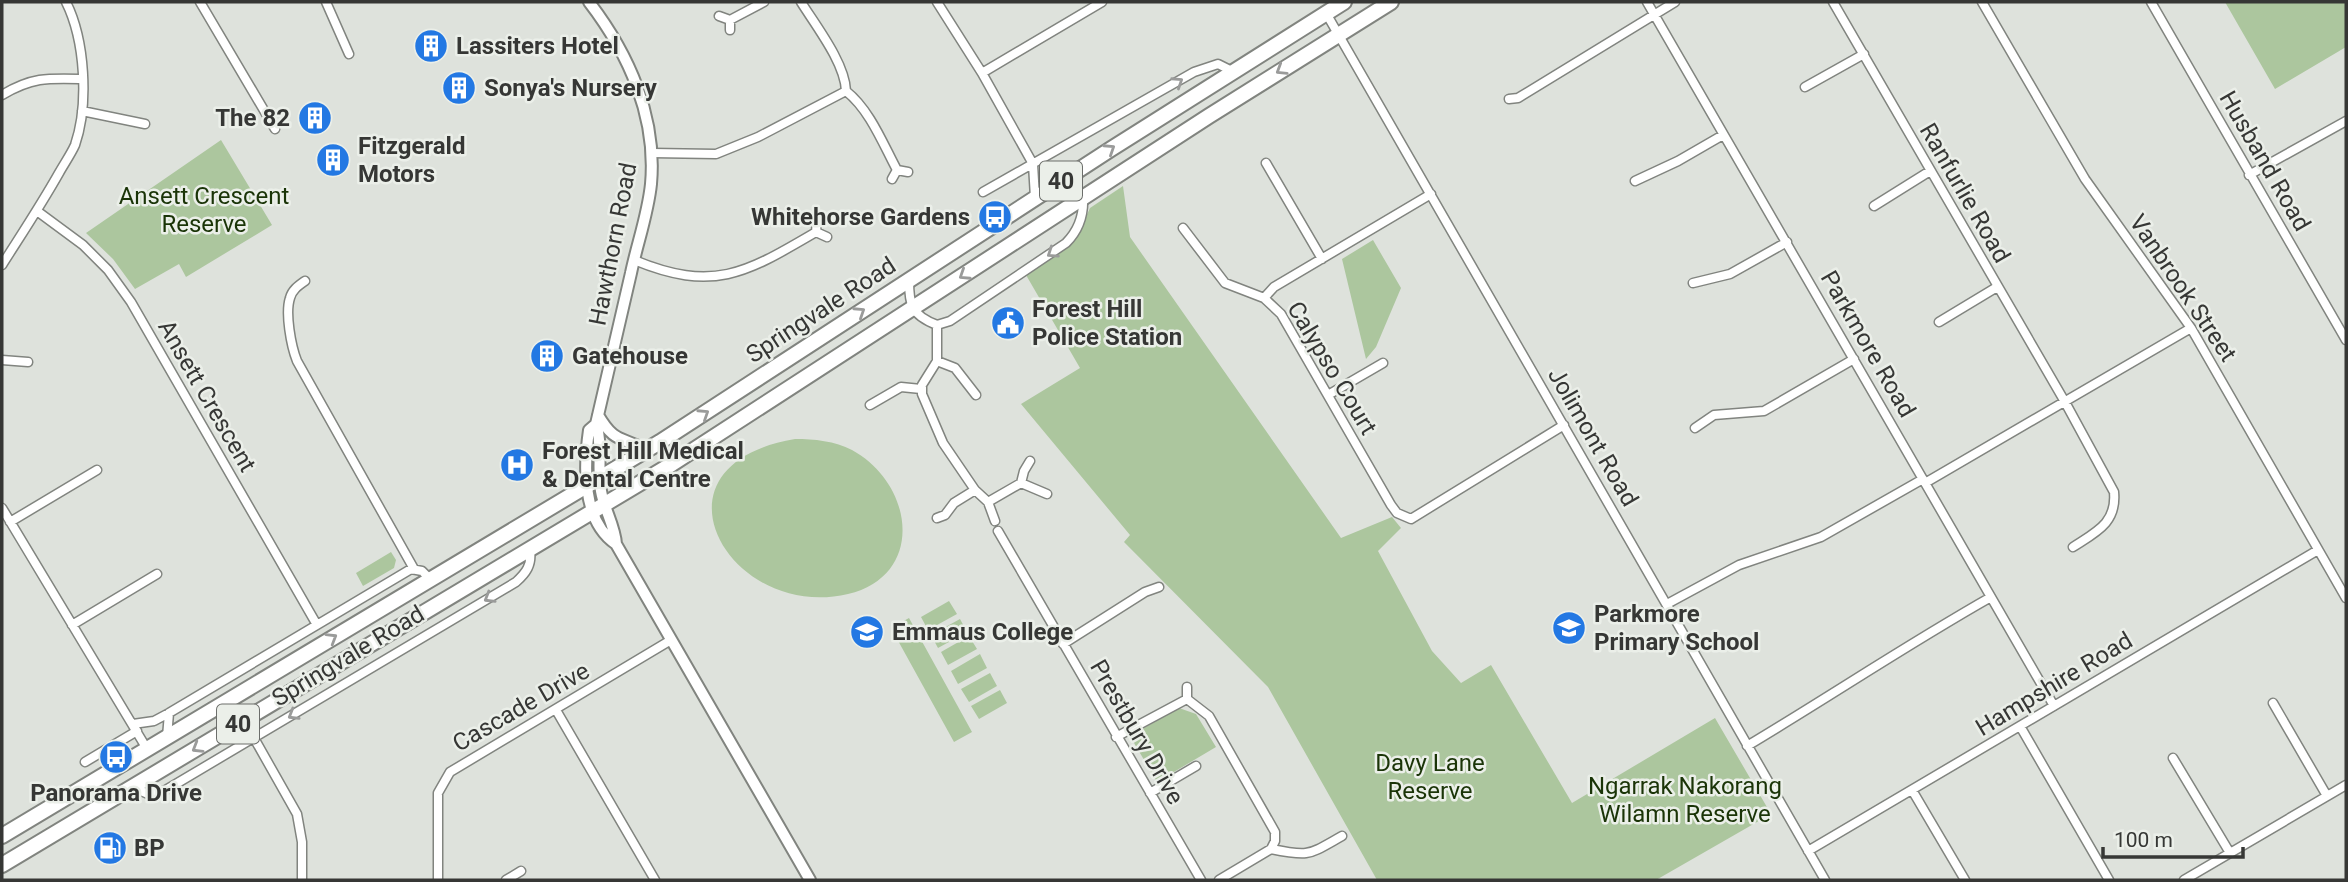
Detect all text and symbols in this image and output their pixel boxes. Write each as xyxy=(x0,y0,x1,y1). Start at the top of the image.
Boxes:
building icon: Lassiters Hotel xyxy=(412,27,450,65)
place label: Lassiters Hotel xyxy=(456,32,619,60)
one-way arrow xyxy=(1276,62,1289,75)
building icon: Sonya's Nursery xyxy=(440,69,478,107)
place label: Sonya's Nursery xyxy=(484,74,658,102)
one-way arrow xyxy=(1170,77,1183,90)
street label: Husband Road xyxy=(2214,86,2316,236)
building icon: The 82 xyxy=(296,99,334,137)
place label: The 82 xyxy=(215,104,290,132)
street label: Ranfurlie Road xyxy=(1914,118,2016,268)
place label: Fitzgerald Motors xyxy=(358,132,465,188)
building icon: Fitzgerald Motors xyxy=(314,141,352,179)
one-way arrow xyxy=(1102,145,1115,158)
street label: Hawthorn Road xyxy=(583,160,643,328)
road number: 40 xyxy=(1040,162,1082,200)
park label: Ansett Crescent Reserve xyxy=(119,182,290,238)
bus stop icon: Whitehorse Gardens xyxy=(976,198,1014,236)
place label: Whitehorse Gardens xyxy=(751,203,970,231)
street label: Vanbrook Street xyxy=(2124,209,2243,367)
one-way arrow xyxy=(1047,245,1060,258)
street label: Springvale Road xyxy=(741,251,901,369)
one-way arrow xyxy=(959,266,972,279)
street label: Parkmore Road xyxy=(1815,266,1921,422)
place label: Forest Hill Police Station xyxy=(1032,295,1182,351)
street label: Calypso Court xyxy=(1281,296,1383,440)
public building icon: Forest Hill Police Station xyxy=(989,304,1027,342)
one-way arrow xyxy=(852,308,865,321)
street label: Ansett Crescent xyxy=(152,315,262,477)
building icon: Gatehouse xyxy=(528,337,566,375)
place label: Gatehouse xyxy=(572,342,688,370)
street label: Jolimont Road xyxy=(1542,363,1644,511)
one-way arrow xyxy=(696,409,709,422)
place label: Forest Hill Medical & Dental Centre xyxy=(542,437,744,493)
hospital icon: Forest Hill Medical & Dental Centre xyxy=(498,446,536,484)
one-way arrow xyxy=(483,590,496,603)
street label: Springvale Road xyxy=(267,600,429,712)
place label: Parkmore Primary School xyxy=(1594,600,1759,656)
school or university icon: Parkmore Primary School xyxy=(1550,609,1588,647)
school or university icon: Emmaus College xyxy=(848,613,886,651)
place label: Emmaus College xyxy=(892,618,1073,646)
street label: Hampshire Road xyxy=(1971,626,2137,742)
one-way arrow xyxy=(325,634,338,647)
street label: Prestbury Drive xyxy=(1084,655,1190,809)
street label: Cascade Drive xyxy=(448,657,594,757)
road number: 40 xyxy=(217,704,259,744)
one-way arrow xyxy=(288,707,301,720)
bus stop icon: Panorama Drive xyxy=(97,738,135,776)
one-way arrow xyxy=(192,740,205,753)
park label: Davy Lane Reserve xyxy=(1375,749,1485,805)
park label: Ngarrak Nakorang Wilamn Reserve xyxy=(1588,772,1782,828)
place label: Panorama Drive xyxy=(30,779,202,807)
scale bar xyxy=(2103,816,2243,860)
text: 100 m xyxy=(2114,828,2173,852)
fuel station icon: BP xyxy=(91,829,129,867)
place label: BP xyxy=(134,834,165,862)

